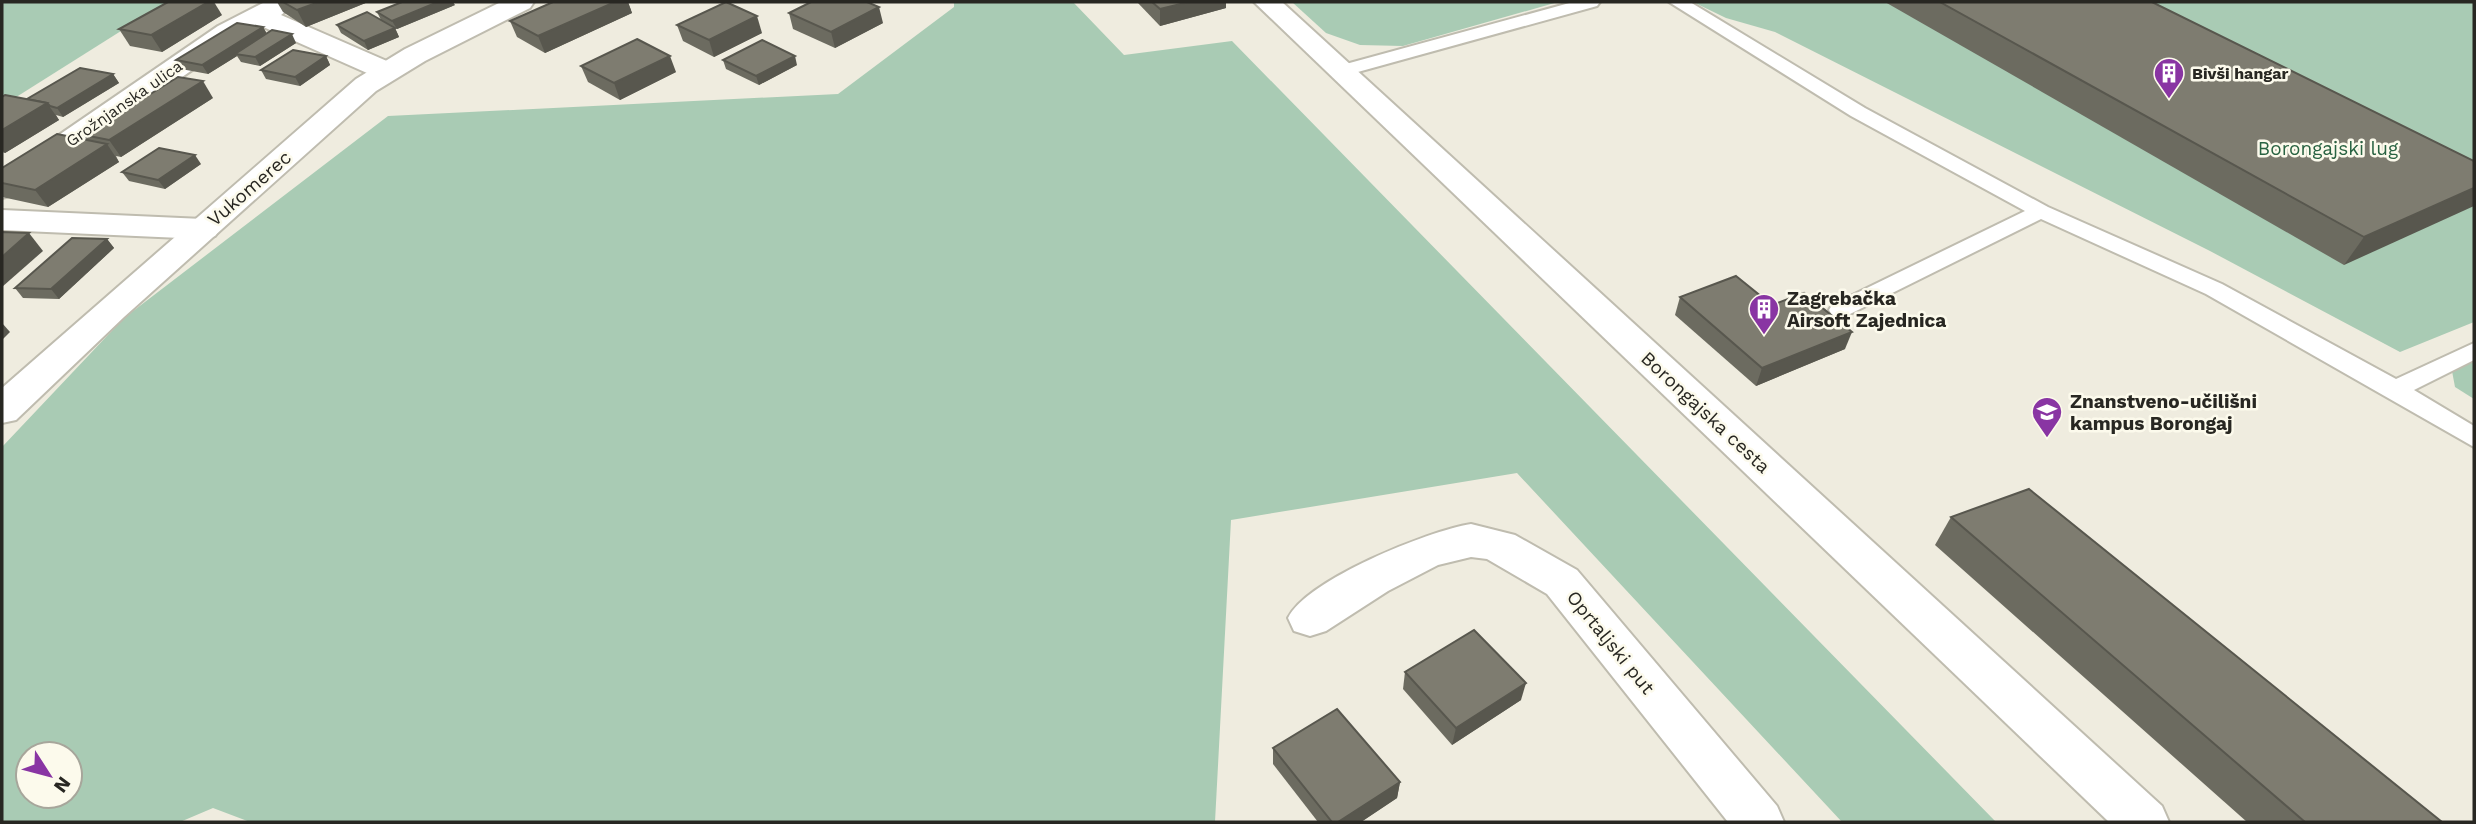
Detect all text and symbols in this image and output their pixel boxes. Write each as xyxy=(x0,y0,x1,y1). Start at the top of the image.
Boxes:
street label: Grožnjanska ulica xyxy=(63,56,186,151)
building icon: Bivši hangar xyxy=(2152,56,2186,100)
place label: Bivši hangar xyxy=(2192,64,2289,83)
park label: Borongajski lug xyxy=(2258,137,2399,160)
street label: Vukomerec xyxy=(203,146,296,231)
place label: Zagrebačka Airsoft Zajednica xyxy=(1787,287,1946,332)
building icon: Zagrebačka Airsoft Zajednica xyxy=(1747,292,1781,336)
street label: Borongajska cesta xyxy=(1636,347,1775,478)
place label: Znanstveno-učilišni kampus Borongaj xyxy=(2070,390,2257,435)
school or university icon: Znanstveno-učilišni kampus Borongaj xyxy=(2030,395,2064,439)
street label: Oprtaljski put xyxy=(1562,586,1659,699)
north arrow xyxy=(14,740,84,810)
text: N xyxy=(49,772,76,797)

